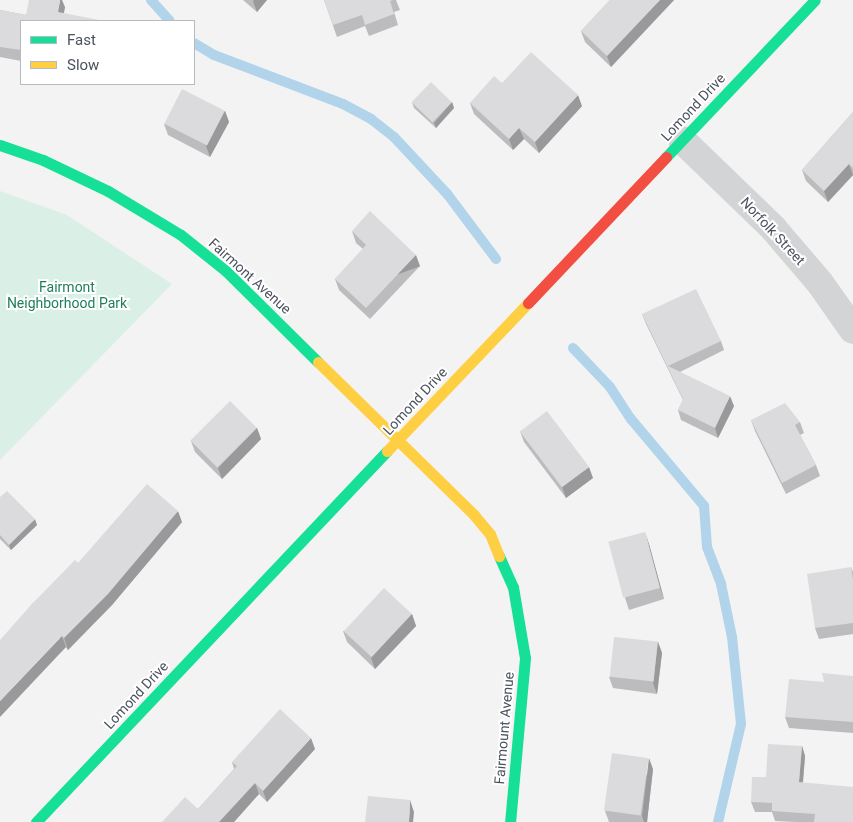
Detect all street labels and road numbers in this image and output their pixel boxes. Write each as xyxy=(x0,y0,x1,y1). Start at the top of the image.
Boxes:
street label: Lomond Drive xyxy=(657,70,729,144)
street label: Norfolk Street xyxy=(737,194,809,268)
street label: Fairmont Avenue xyxy=(205,235,295,317)
street label: Lomond Drive xyxy=(379,364,451,438)
street label: Lomond Drive xyxy=(100,658,172,732)
street label: Fairmount Avenue xyxy=(491,671,517,785)

